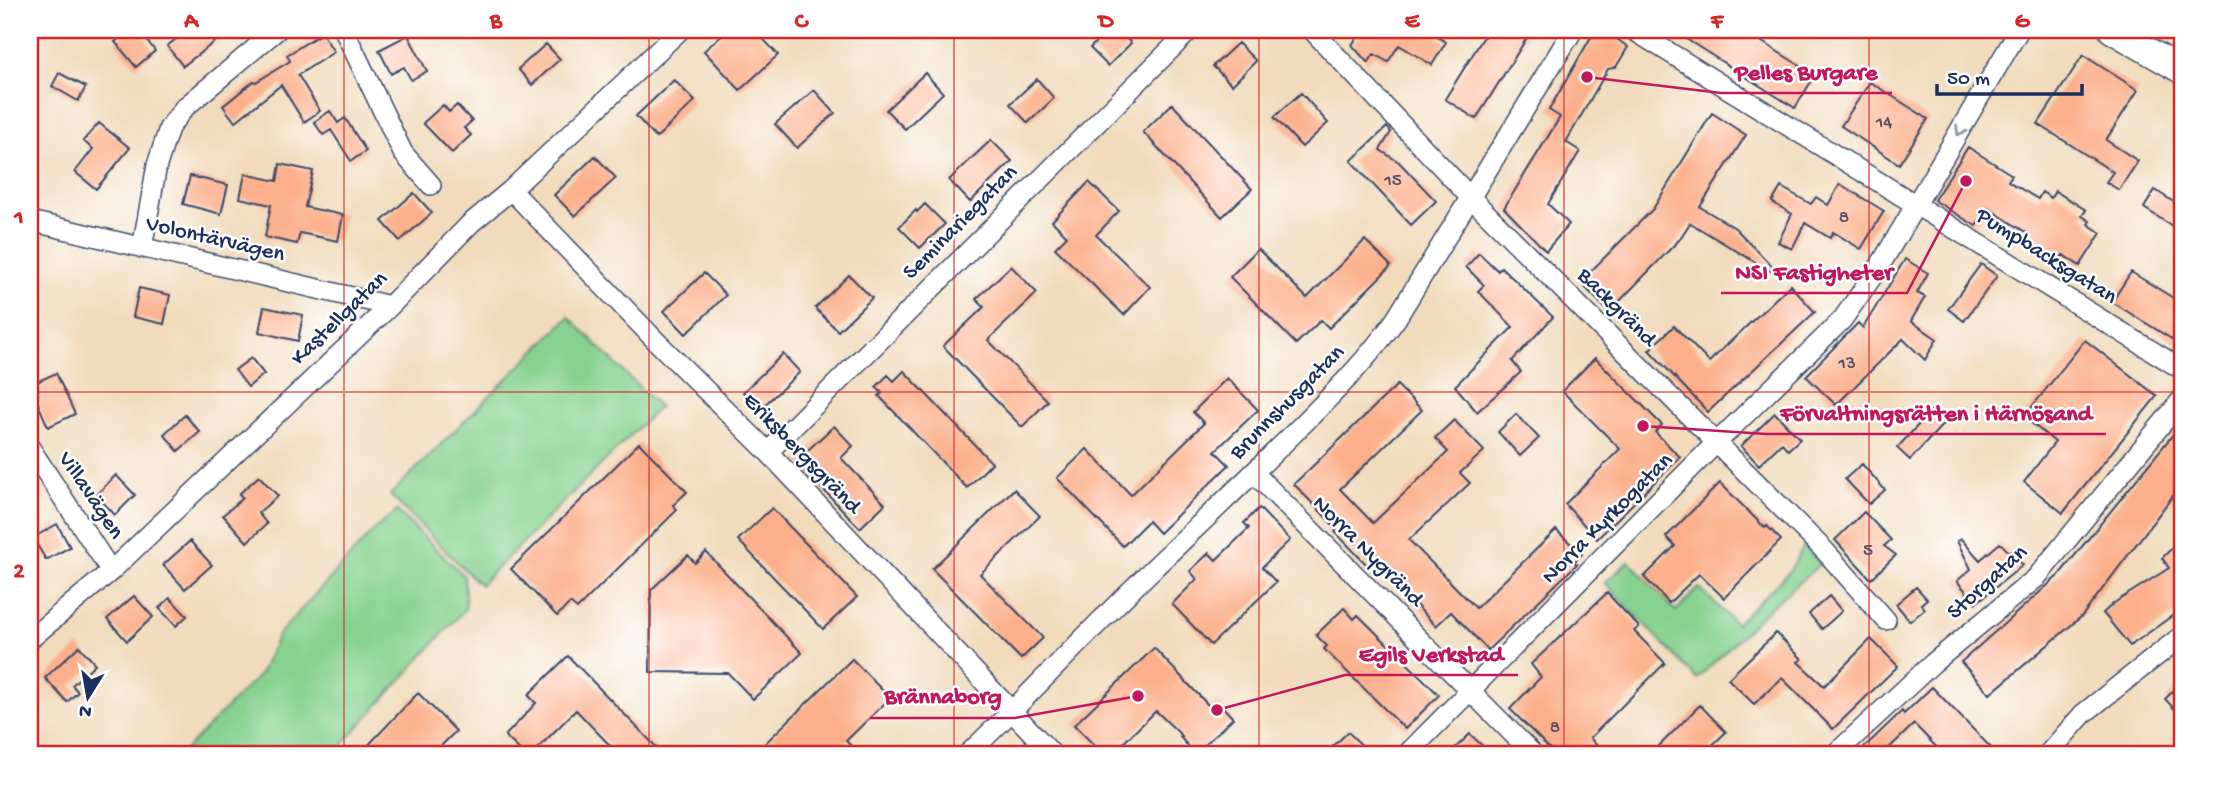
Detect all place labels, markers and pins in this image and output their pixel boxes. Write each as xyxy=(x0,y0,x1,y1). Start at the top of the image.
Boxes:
callout: Pelles Burgare xyxy=(1721,48,1892,93)
callout: NSI Fastigheter xyxy=(1721,248,1907,293)
callout: Förvaltningsrätten i Härnösand xyxy=(1766,389,2106,434)
callout: Egils Verkstad xyxy=(1345,630,1518,675)
callout: Brännaborg xyxy=(870,673,1015,718)

